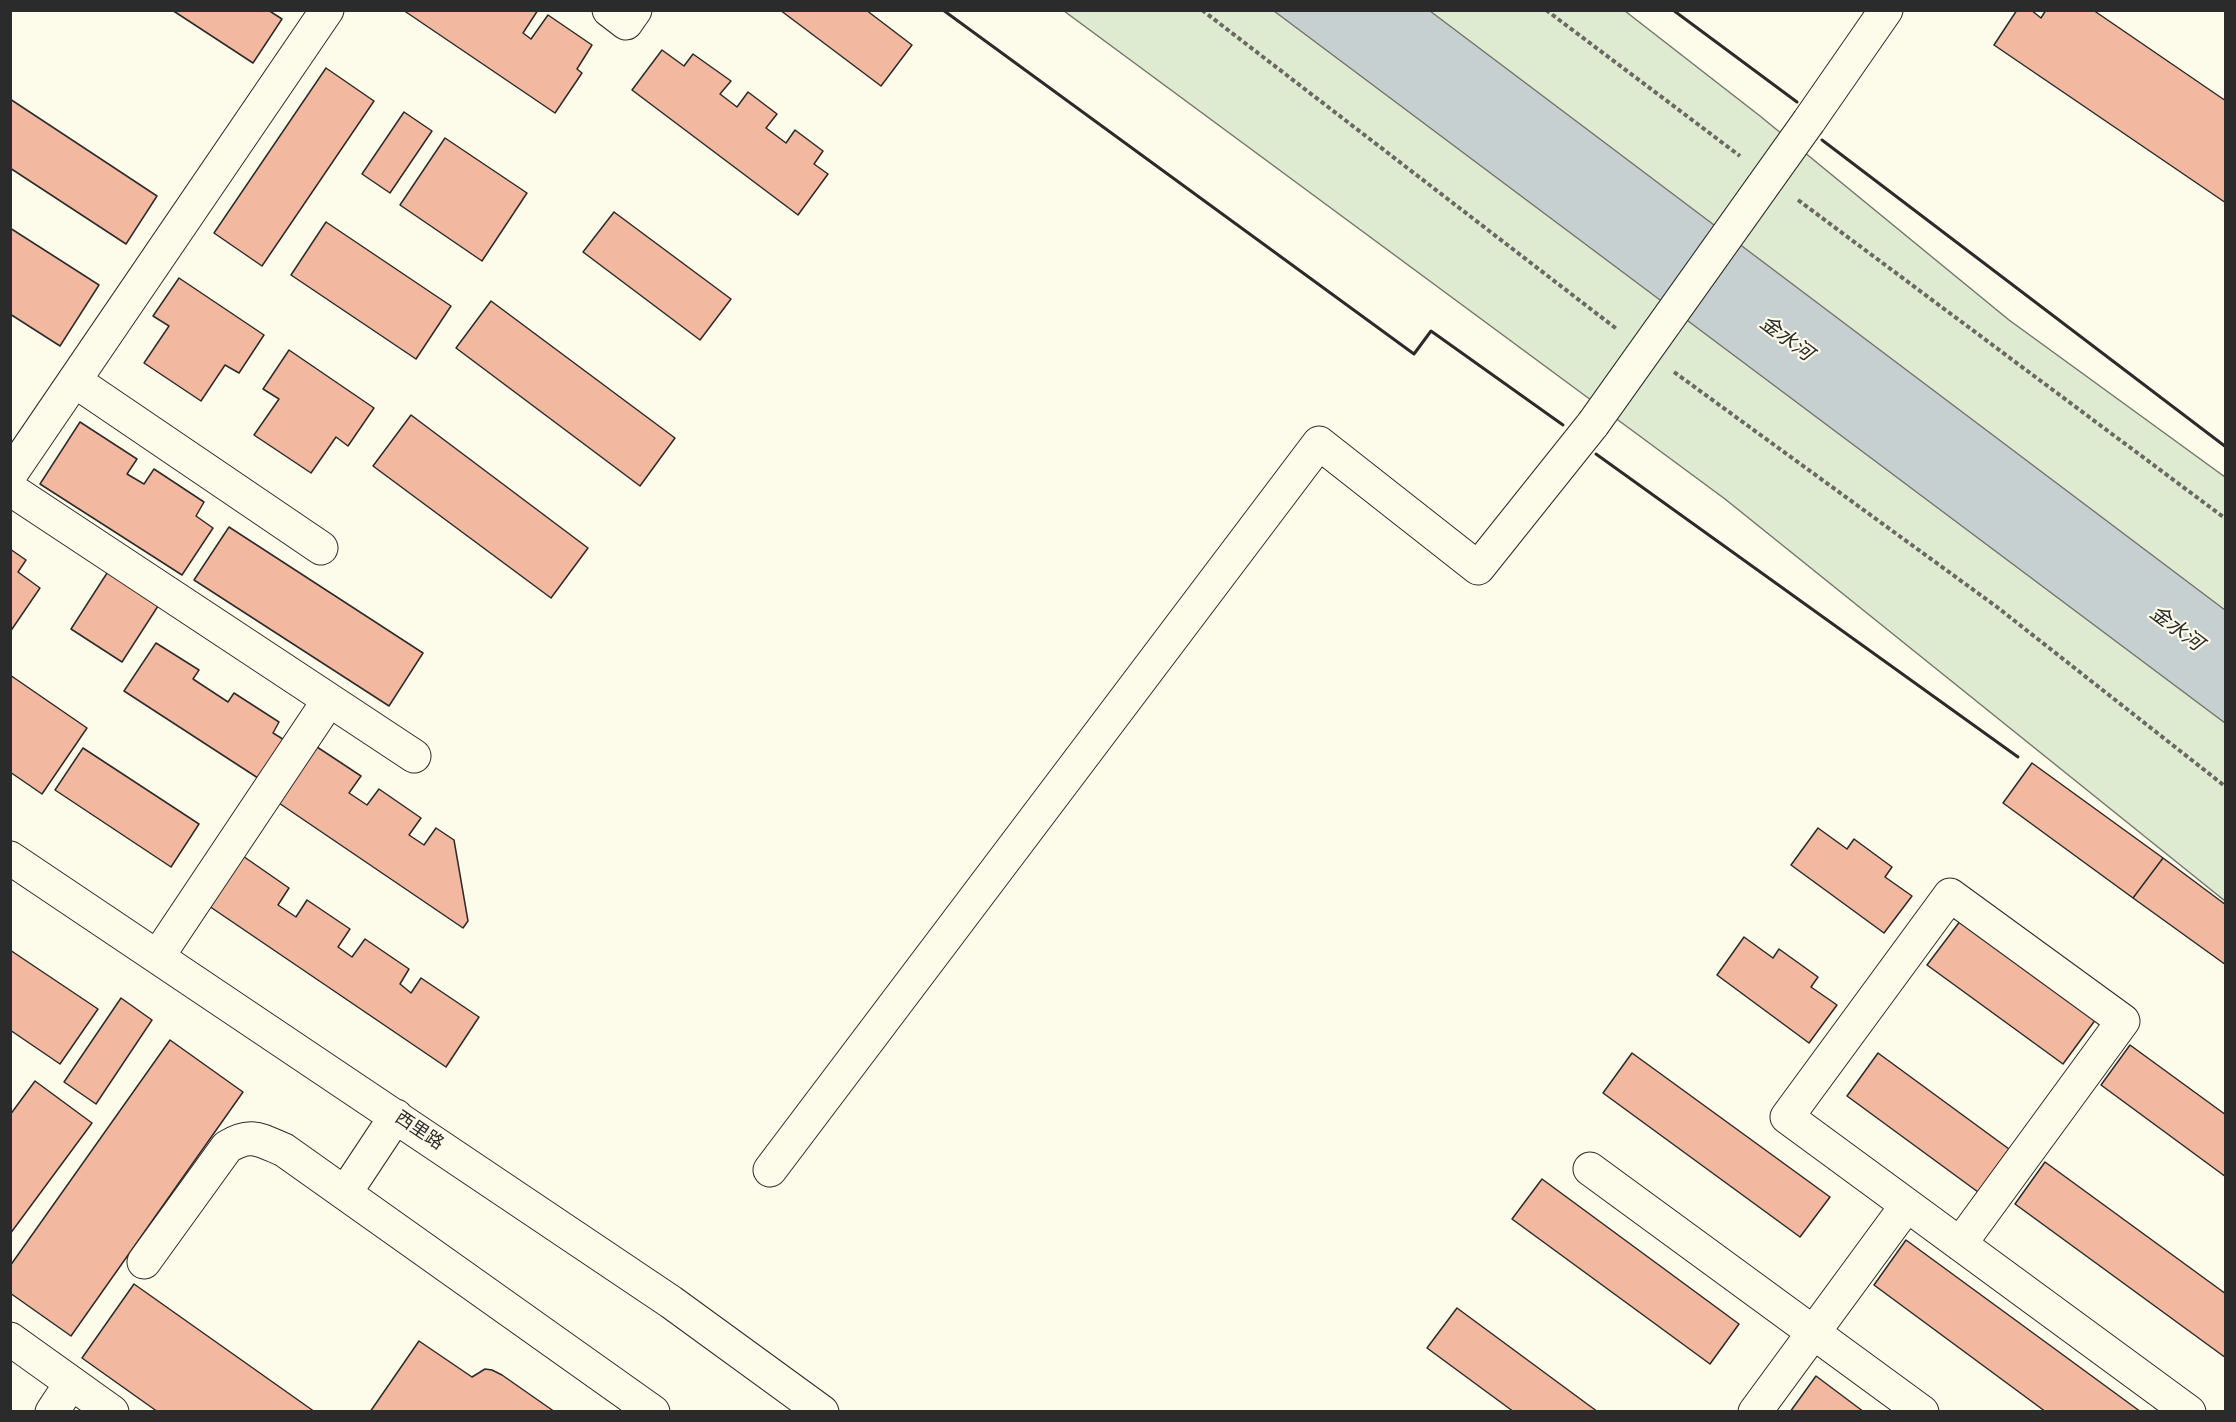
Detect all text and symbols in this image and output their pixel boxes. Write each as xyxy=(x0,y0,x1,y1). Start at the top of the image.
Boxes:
water label: 金水河 xyxy=(1755,311,1817,367)
water label: 金水河 xyxy=(2145,601,2207,657)
street label: 西里路 xyxy=(391,1107,447,1155)

